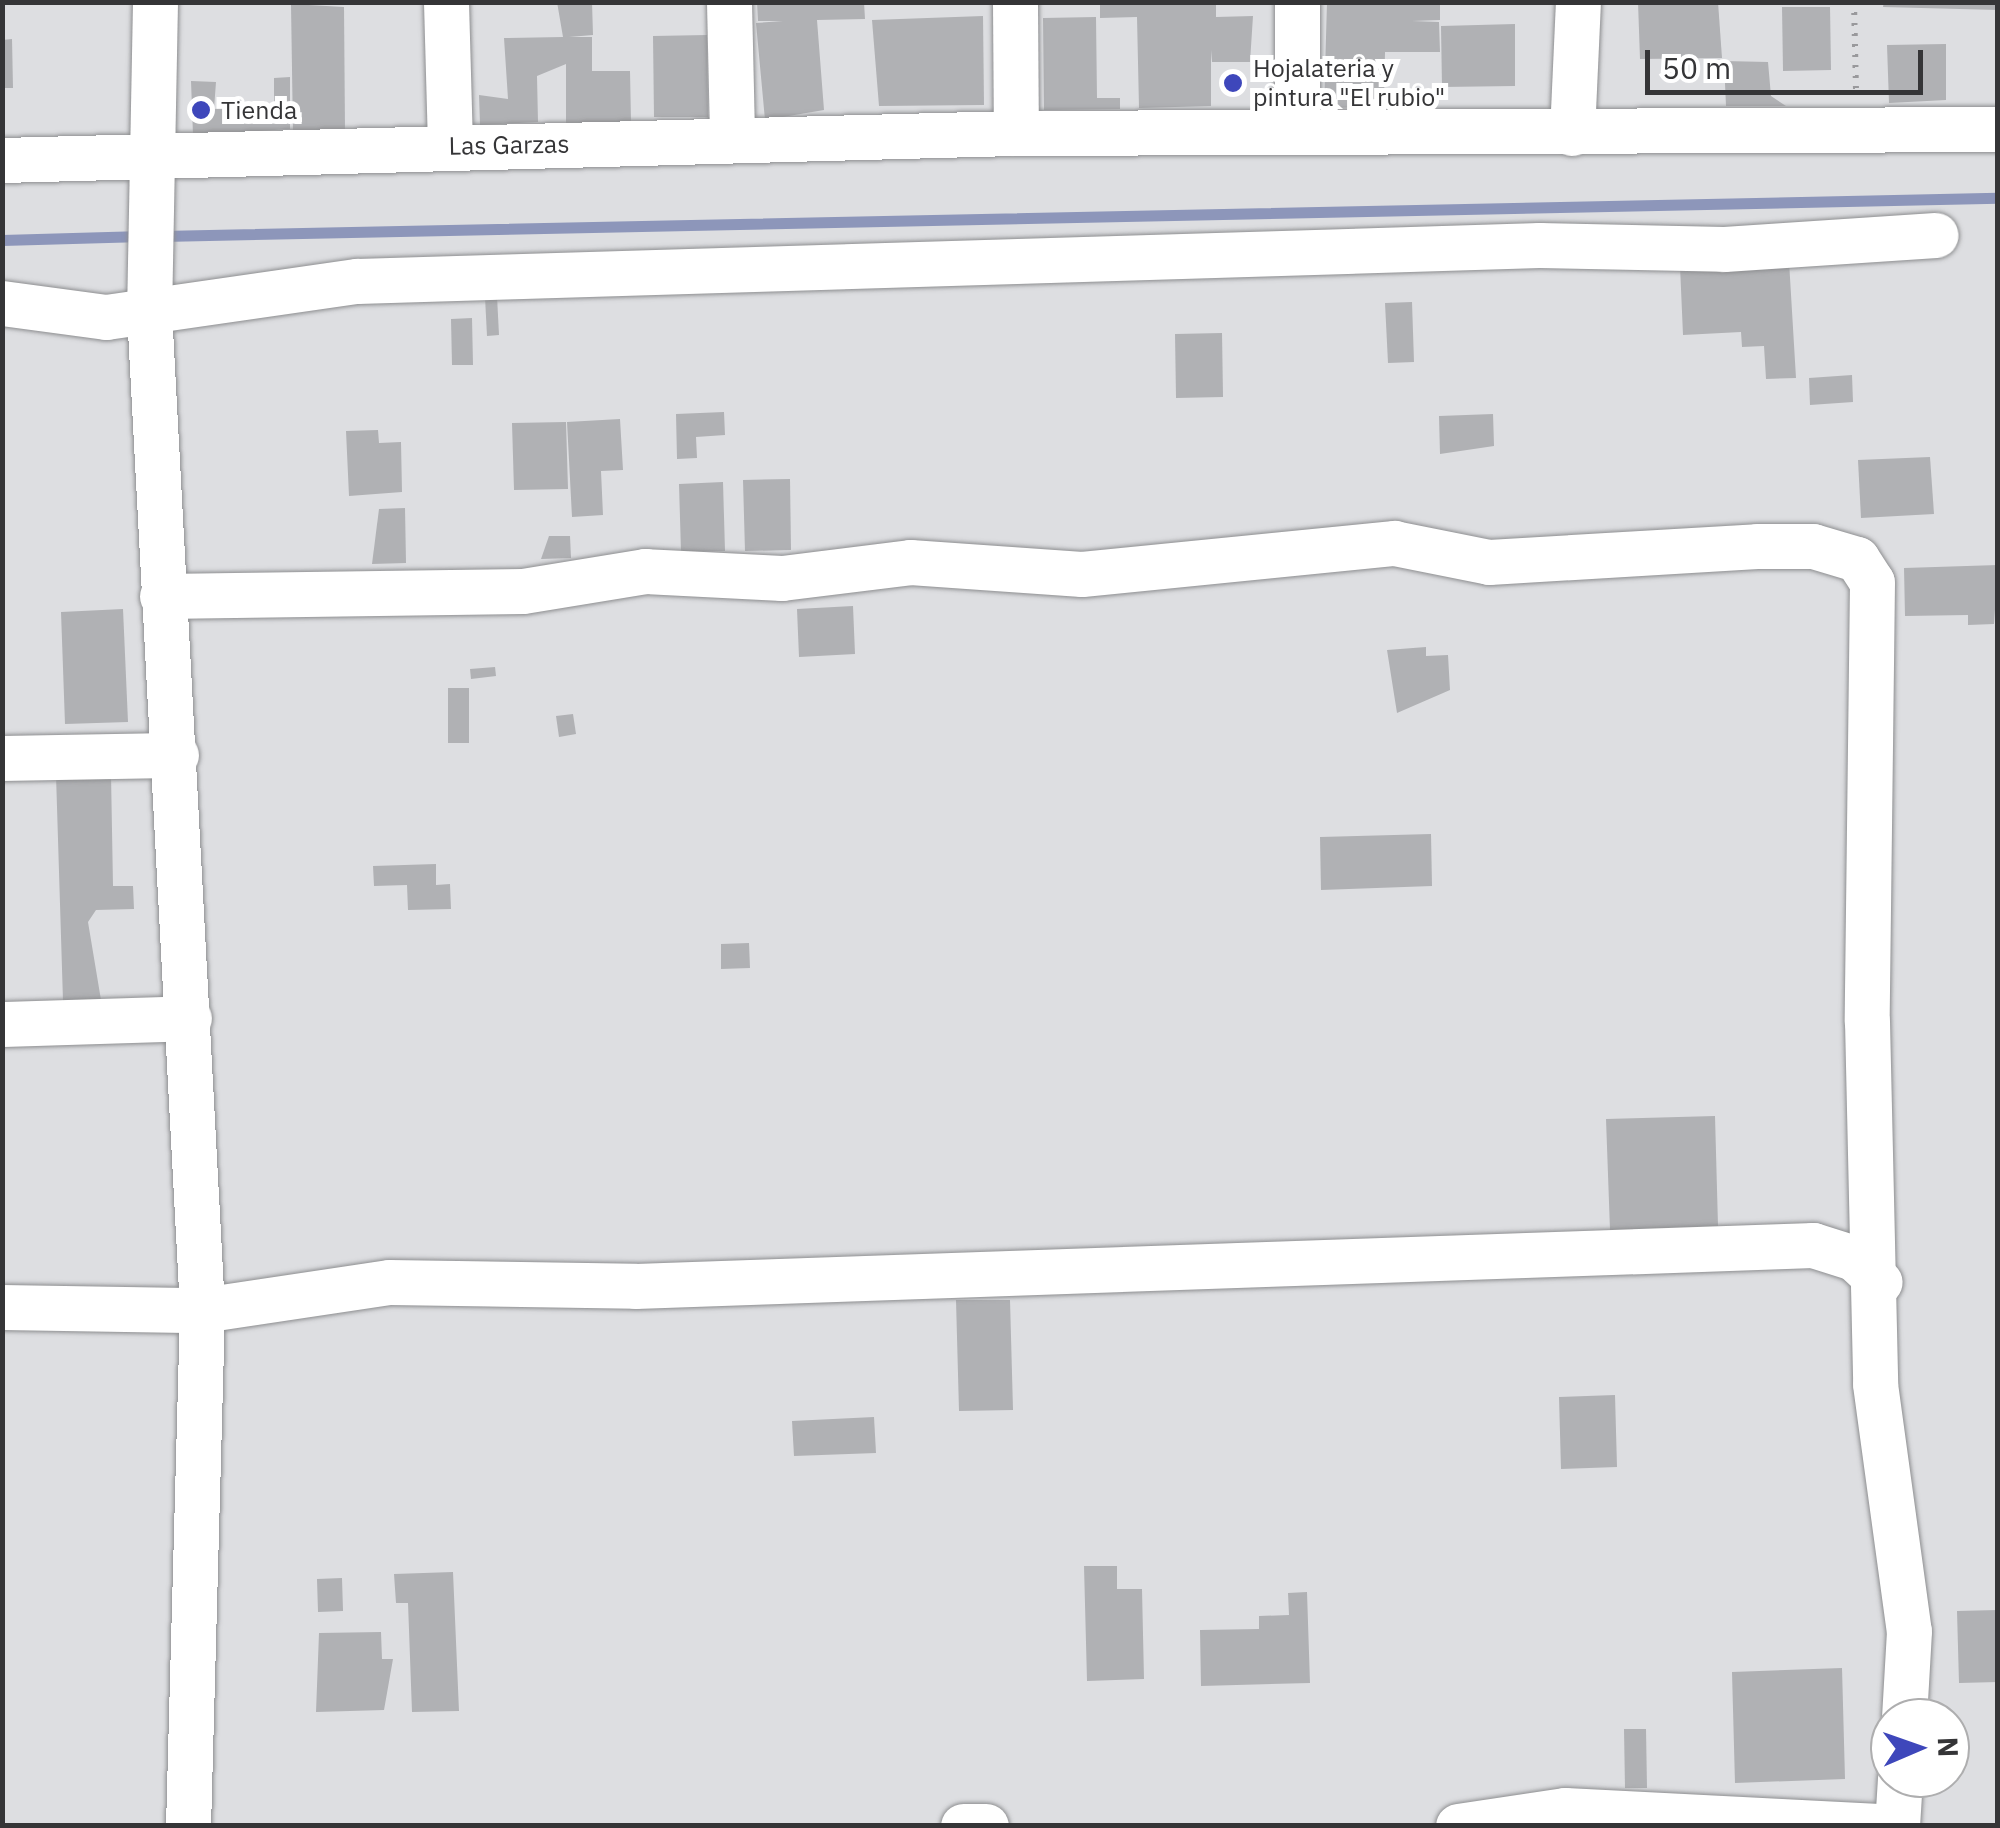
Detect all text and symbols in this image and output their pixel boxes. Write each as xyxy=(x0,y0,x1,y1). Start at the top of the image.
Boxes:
scale bar xyxy=(1650,30,1928,92)
text: 50 m xyxy=(1662,48,1731,87)
place label: Hojalateria y pintura "El rubio" xyxy=(1253,54,1445,113)
marker: Hojalateria y pintura "El rubio" xyxy=(1222,72,1244,94)
place label: Tienda xyxy=(221,95,297,125)
marker: Tienda xyxy=(190,99,212,121)
street label: Las Garzas xyxy=(448,129,570,161)
north arrow xyxy=(1870,1698,1970,1798)
text: N xyxy=(1930,1736,1967,1758)

